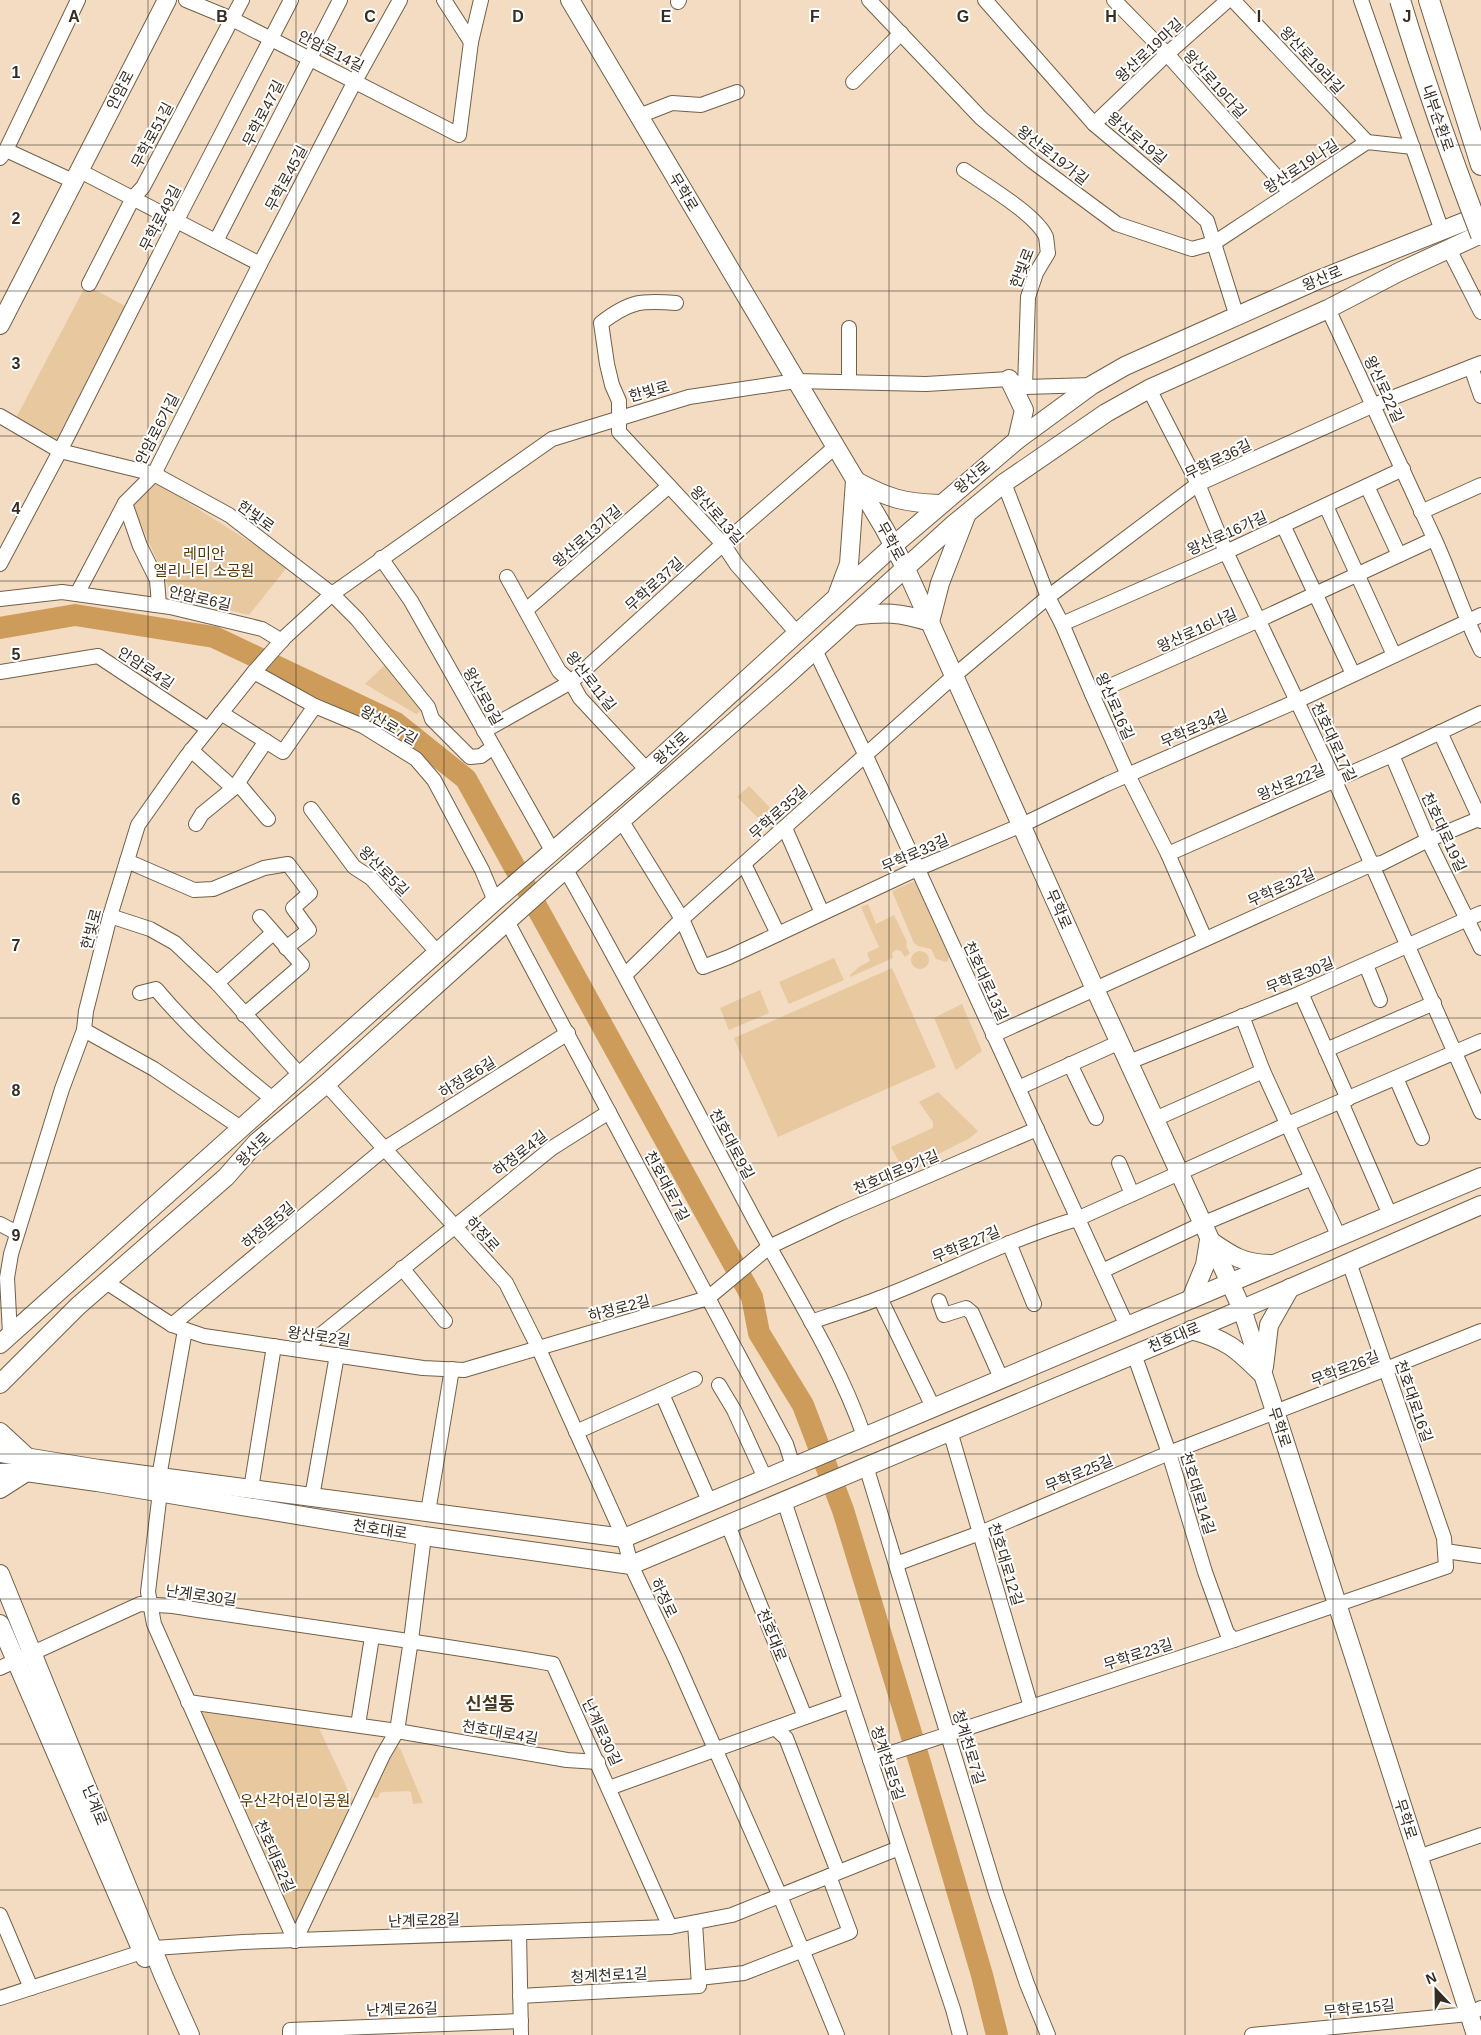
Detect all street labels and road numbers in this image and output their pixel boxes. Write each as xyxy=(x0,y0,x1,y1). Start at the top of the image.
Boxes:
street label: 왕산로19마길 xyxy=(1112,15,1186,85)
street label: 왕산로19라길 xyxy=(1277,23,1347,97)
street label: 안암로14길 xyxy=(295,27,367,75)
street label: 왕산로19다길 xyxy=(1180,46,1250,122)
street label: 안암로 xyxy=(103,68,137,112)
street label: 무학로47길 xyxy=(239,77,287,149)
street label: 내부순환로 xyxy=(1419,83,1457,153)
street label: 무학로51길 xyxy=(128,99,176,171)
street label: 왕산로19길 xyxy=(1104,108,1170,168)
street label: 왕산로19가길 xyxy=(1014,122,1092,188)
street label: 왕산로19나길 xyxy=(1260,136,1342,196)
street label: 무학로45길 xyxy=(262,142,310,214)
street label: 무학로 xyxy=(666,170,702,214)
street label: 무학로49길 xyxy=(136,182,184,254)
street label: 한빛로 xyxy=(1007,246,1037,290)
street label: 왕산로 xyxy=(1300,262,1344,294)
street label: 왕산로22길 xyxy=(1361,353,1407,425)
street label: 한빛로 xyxy=(627,377,671,405)
street label: 안암로6가길 xyxy=(132,391,182,467)
street label: 무학로36길 xyxy=(1182,436,1254,482)
street label: 왕산로 xyxy=(951,457,993,497)
street label: 왕산로13길 xyxy=(687,482,747,548)
street label: 한빛로 xyxy=(234,497,278,535)
street label: 왕산로13가길 xyxy=(549,501,625,571)
street label: 왕산로16가길 xyxy=(1184,508,1270,558)
street label: 무학로 xyxy=(874,519,908,563)
street label: 무학로37길 xyxy=(622,554,686,614)
street label: 안암로6길 xyxy=(167,583,233,613)
street label: 왕산로16나길 xyxy=(1154,605,1240,655)
street label: 안암로4길 xyxy=(115,644,177,692)
street label: 왕산로11길 xyxy=(563,648,619,714)
street label: 왕산로9길 xyxy=(460,664,506,728)
street label: 왕산로16길 xyxy=(1093,670,1137,742)
street label: 천호대로17길 xyxy=(1308,700,1360,784)
street label: 왕산로7길 xyxy=(357,702,421,748)
street label: 무학로34길 xyxy=(1158,706,1230,750)
street label: 왕산로 xyxy=(650,728,692,768)
street label: 왕산로22길 xyxy=(1255,760,1327,804)
street label: 무학로35길 xyxy=(746,782,810,842)
street label: 천호대로19길 xyxy=(1418,790,1470,874)
street label: 무학로33길 xyxy=(879,831,951,875)
street label: 왕산로5길 xyxy=(356,843,412,899)
street label: 무학로32길 xyxy=(1245,865,1317,909)
street label: 무학로 xyxy=(1043,887,1075,931)
street label: 한빛로 xyxy=(77,907,105,951)
street label: 천호대로13길 xyxy=(960,939,1012,1023)
street label: 무학로30길 xyxy=(1263,954,1337,996)
street label: 하정로6길 xyxy=(436,1053,498,1101)
street label: 천호대로9길 xyxy=(706,1106,758,1182)
street label: 하정로4길 xyxy=(490,1127,550,1179)
street label: 왕산로 xyxy=(232,1128,274,1170)
street label: 천호대로9가길 xyxy=(851,1146,941,1198)
street label: 천호대로7길 xyxy=(641,1148,693,1224)
street label: 하정로5길 xyxy=(238,1198,298,1252)
street label: 하정로 xyxy=(463,1213,503,1255)
street label: 무학로27길 xyxy=(930,1222,1002,1266)
street label: 하정로2길 xyxy=(586,1292,652,1324)
street label: 천호대로 xyxy=(1145,1318,1203,1356)
street label: 왕산로2길 xyxy=(286,1323,352,1349)
street label: 무학로26길 xyxy=(1308,1347,1382,1389)
street label: 천호대로16길 xyxy=(1392,1358,1436,1444)
street label: 무학로 xyxy=(1266,1405,1294,1449)
street label: 천호대로14길 xyxy=(1177,1450,1219,1536)
street label: 무학로25길 xyxy=(1043,1451,1115,1495)
street label: 천호대로 xyxy=(351,1516,409,1542)
street label: 천호대로12길 xyxy=(985,1521,1027,1607)
street label: 하정로 xyxy=(647,1576,681,1620)
street label: 난계로30길 xyxy=(164,1582,238,1608)
street label: 천호대로 xyxy=(754,1606,790,1664)
street label: 무학로23길 xyxy=(1101,1635,1175,1673)
street label: 난계로30길 xyxy=(579,1696,625,1768)
street label: 청계천로7길 xyxy=(950,1708,988,1786)
street label: 천호대로4길 xyxy=(460,1717,540,1747)
street label: 청계천로5길 xyxy=(868,1724,908,1802)
street label: 난계로 xyxy=(79,1783,111,1827)
street label: 무학로 xyxy=(1392,1797,1420,1841)
street label: 천호대로2길 xyxy=(252,1817,298,1895)
street label: 난계로28길 xyxy=(388,1910,460,1930)
street label: 청계천로1길 xyxy=(570,1964,648,1986)
street label: 무학로15길 xyxy=(1322,1996,1396,2020)
street label: 난계로26길 xyxy=(366,1999,438,2019)

